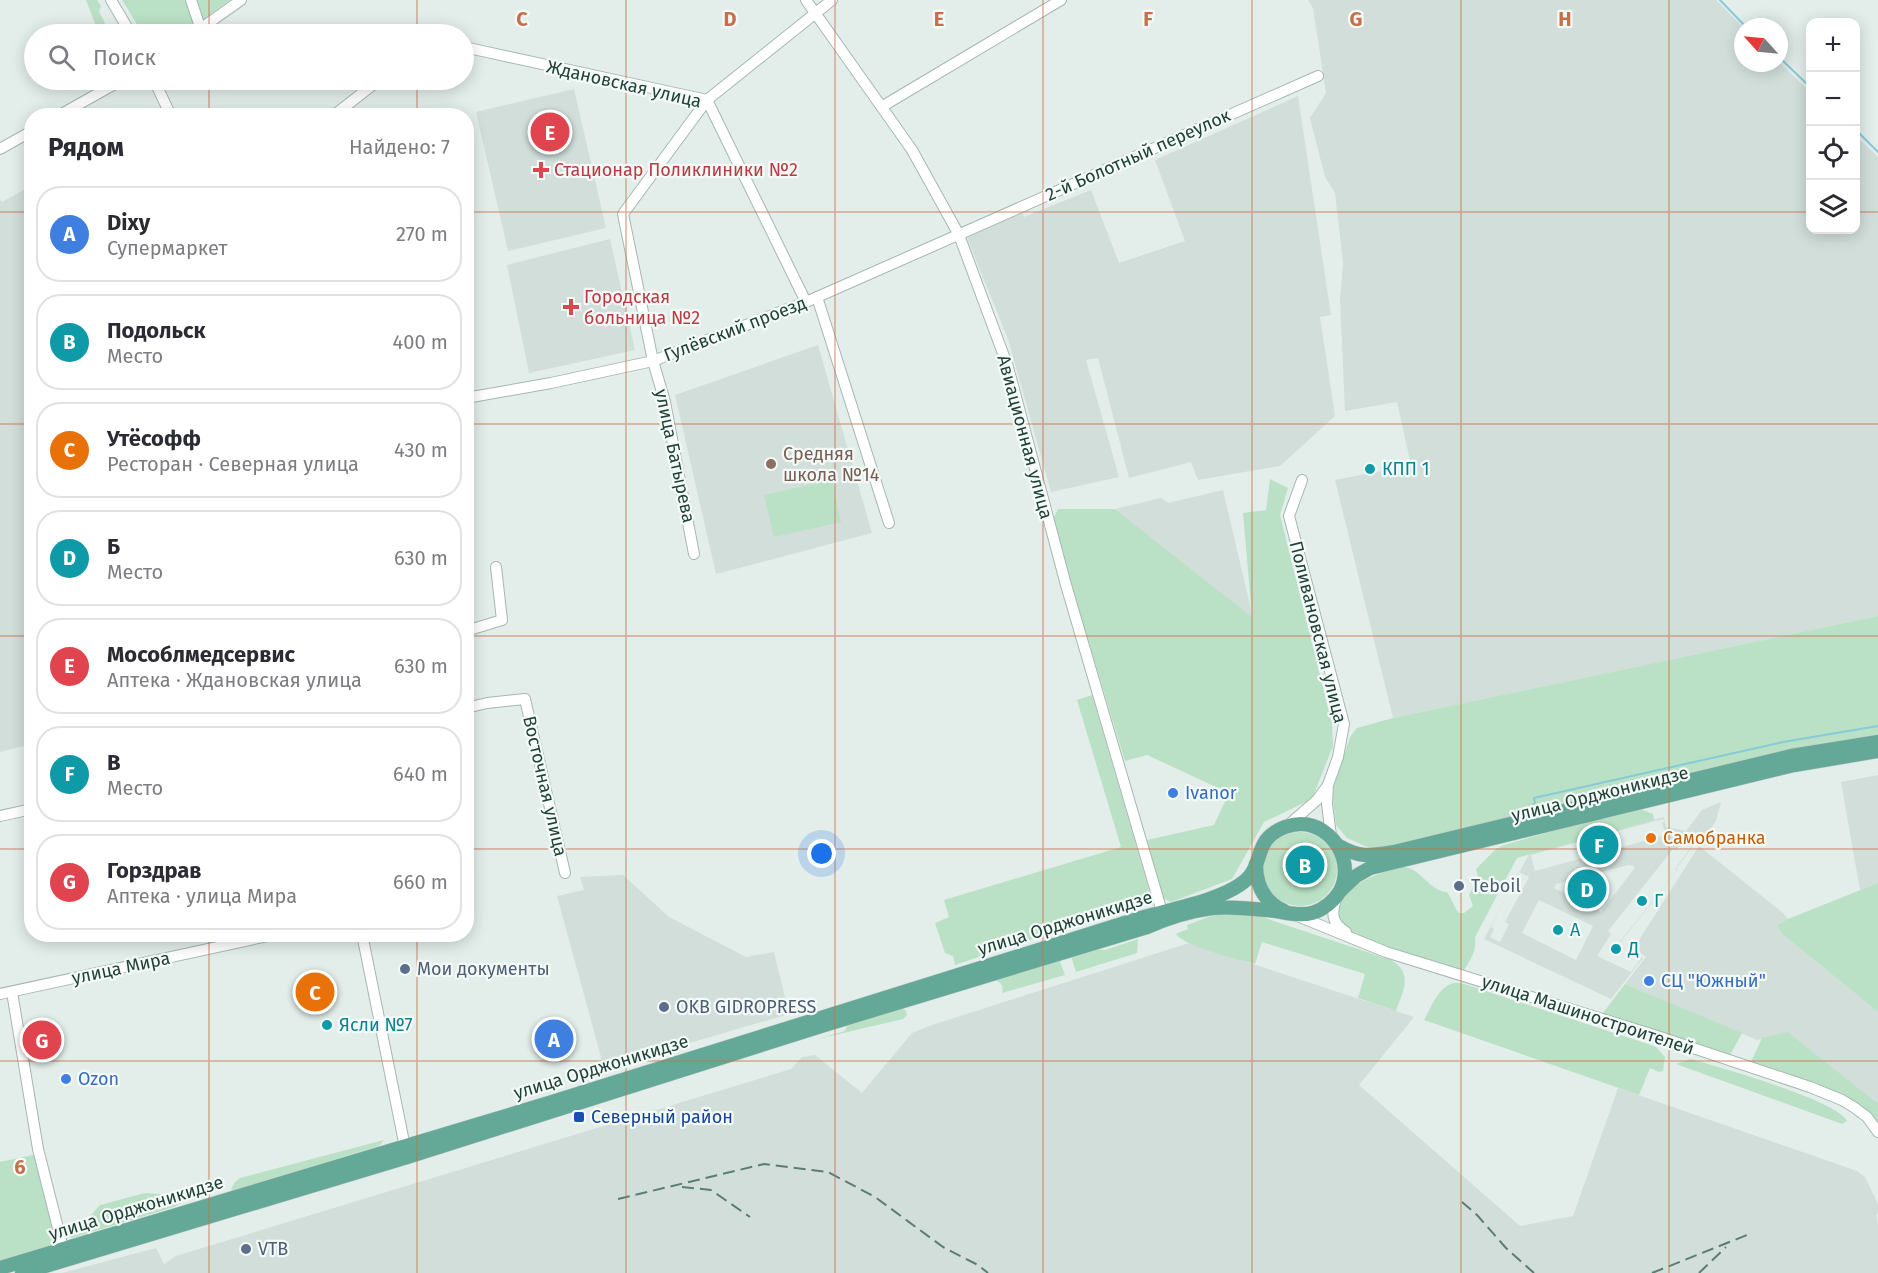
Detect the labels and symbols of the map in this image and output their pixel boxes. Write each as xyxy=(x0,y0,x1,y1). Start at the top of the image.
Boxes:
text: C xyxy=(516,7,528,31)
text: D xyxy=(723,7,737,31)
text: E xyxy=(934,7,944,31)
text: F xyxy=(1143,7,1153,31)
text: G xyxy=(1350,7,1362,31)
text: H xyxy=(1558,7,1572,31)
north arrow xyxy=(1734,18,1788,72)
street label: Ждановская улица xyxy=(544,55,704,113)
street label: 2-й Болотный переулок xyxy=(1042,104,1235,206)
pin: E xyxy=(530,110,570,154)
place label: Стационар Поликлиники №2 xyxy=(554,159,798,181)
marker: Стационар Поликлиники №2 xyxy=(532,161,550,179)
place label: Городская больница №2 xyxy=(584,286,700,329)
street label: Гулёвский проезд xyxy=(661,292,809,366)
marker: Городская больница №2 xyxy=(562,298,580,316)
street label: Авиационная улица xyxy=(993,353,1057,521)
street label: улица Батырева xyxy=(650,387,700,525)
place label: Средняя школа №14 xyxy=(783,443,880,486)
marker: Средняя школа №14 xyxy=(764,457,778,471)
place label: КПП 1 xyxy=(1382,458,1429,480)
marker: КПП 1 xyxy=(1363,462,1377,476)
street label: Поливановская улица xyxy=(1285,539,1351,725)
street label: Восточная улица xyxy=(518,714,572,858)
street label: улица Орджоникидзе xyxy=(1509,761,1691,827)
place label: Ivanor xyxy=(1185,782,1237,804)
marker: Ivanor xyxy=(1166,786,1180,800)
pin: F xyxy=(1580,822,1618,868)
place label: Самобранка xyxy=(1663,827,1766,849)
marker: Самобранка xyxy=(1644,831,1658,845)
your location xyxy=(807,839,836,868)
pin: B xyxy=(1286,842,1324,888)
pin: D xyxy=(1568,866,1606,912)
place label: Teboil xyxy=(1471,875,1521,897)
marker: Teboil xyxy=(1452,879,1466,893)
street label: улица Орджоникидзе xyxy=(975,886,1155,960)
place label: Г xyxy=(1654,890,1663,912)
marker: Г xyxy=(1635,894,1649,908)
place label: А xyxy=(1570,919,1581,941)
marker: А xyxy=(1551,923,1565,937)
place label: Д xyxy=(1627,938,1639,960)
marker: Д xyxy=(1609,942,1623,956)
street label: улица Мира xyxy=(70,947,172,989)
place label: Мои документы xyxy=(417,958,550,980)
marker: Мои документы xyxy=(398,962,412,976)
pin: C xyxy=(296,970,334,1014)
street label: улица Машиностроителей xyxy=(1479,970,1697,1060)
place label: СЦ "Южный" xyxy=(1661,970,1766,992)
marker: СЦ "Южный" xyxy=(1642,974,1656,988)
place label: OKB GIDROPRESS xyxy=(676,996,817,1018)
marker: OKB GIDROPRESS xyxy=(657,1000,671,1014)
place label: Ясли №7 xyxy=(339,1014,412,1036)
pin: A xyxy=(534,1016,574,1062)
pin: G xyxy=(22,1018,62,1062)
marker: Ясли №7 xyxy=(320,1018,334,1032)
street label: улица Орджоникидзе xyxy=(511,1030,691,1104)
place label: Ozon xyxy=(78,1068,119,1090)
marker: Ozon xyxy=(59,1072,73,1086)
place label: Северный район xyxy=(591,1106,733,1128)
marker: Северный район xyxy=(572,1110,586,1124)
text: 6 xyxy=(14,1155,26,1179)
street label: улица Орджоникидзе xyxy=(46,1171,226,1245)
place label: VTB xyxy=(258,1238,288,1260)
marker: VTB xyxy=(239,1242,253,1256)

